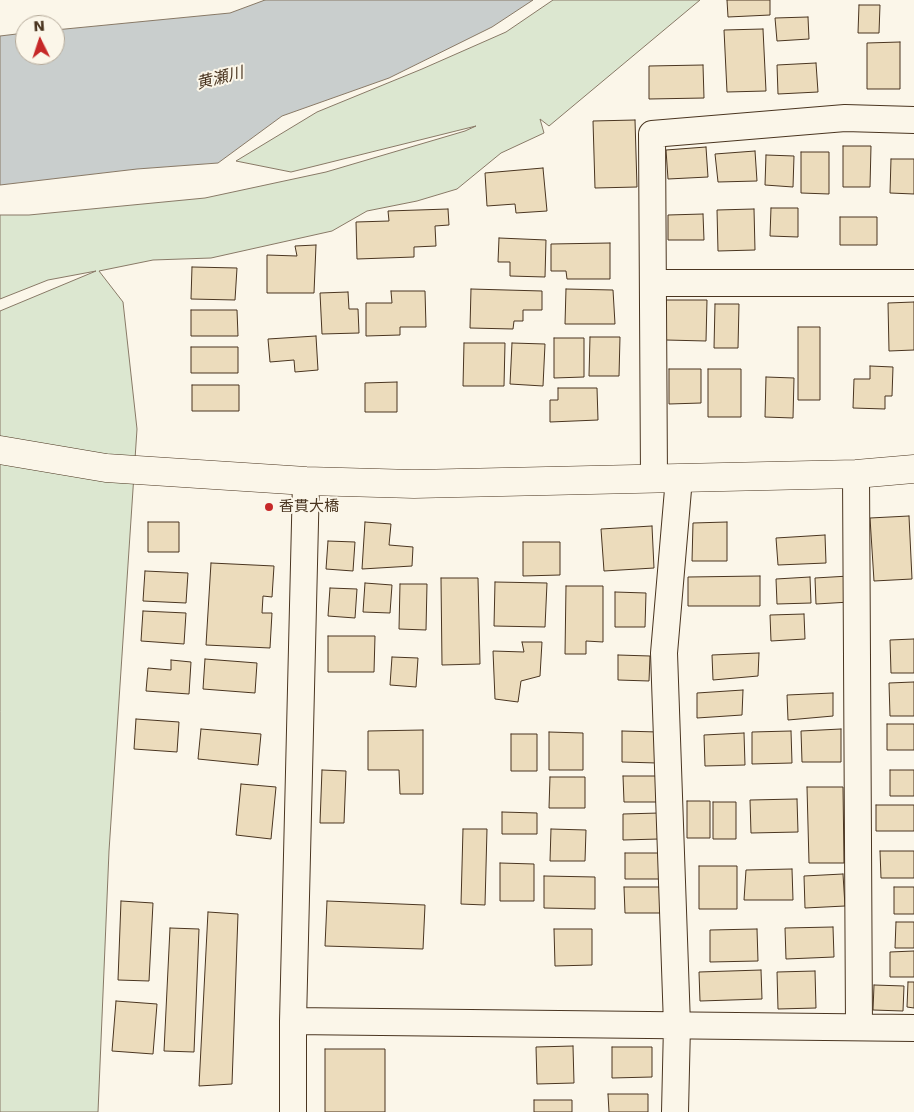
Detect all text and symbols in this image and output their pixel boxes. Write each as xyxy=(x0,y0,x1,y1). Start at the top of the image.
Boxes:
north arrow xyxy=(15,15,65,65)
text: N xyxy=(33,18,45,34)
water label: 黄瀬川 xyxy=(194,64,246,94)
place label: 香貫大橋 xyxy=(279,498,339,516)
marker: 香貫大橋 xyxy=(263,501,275,513)

